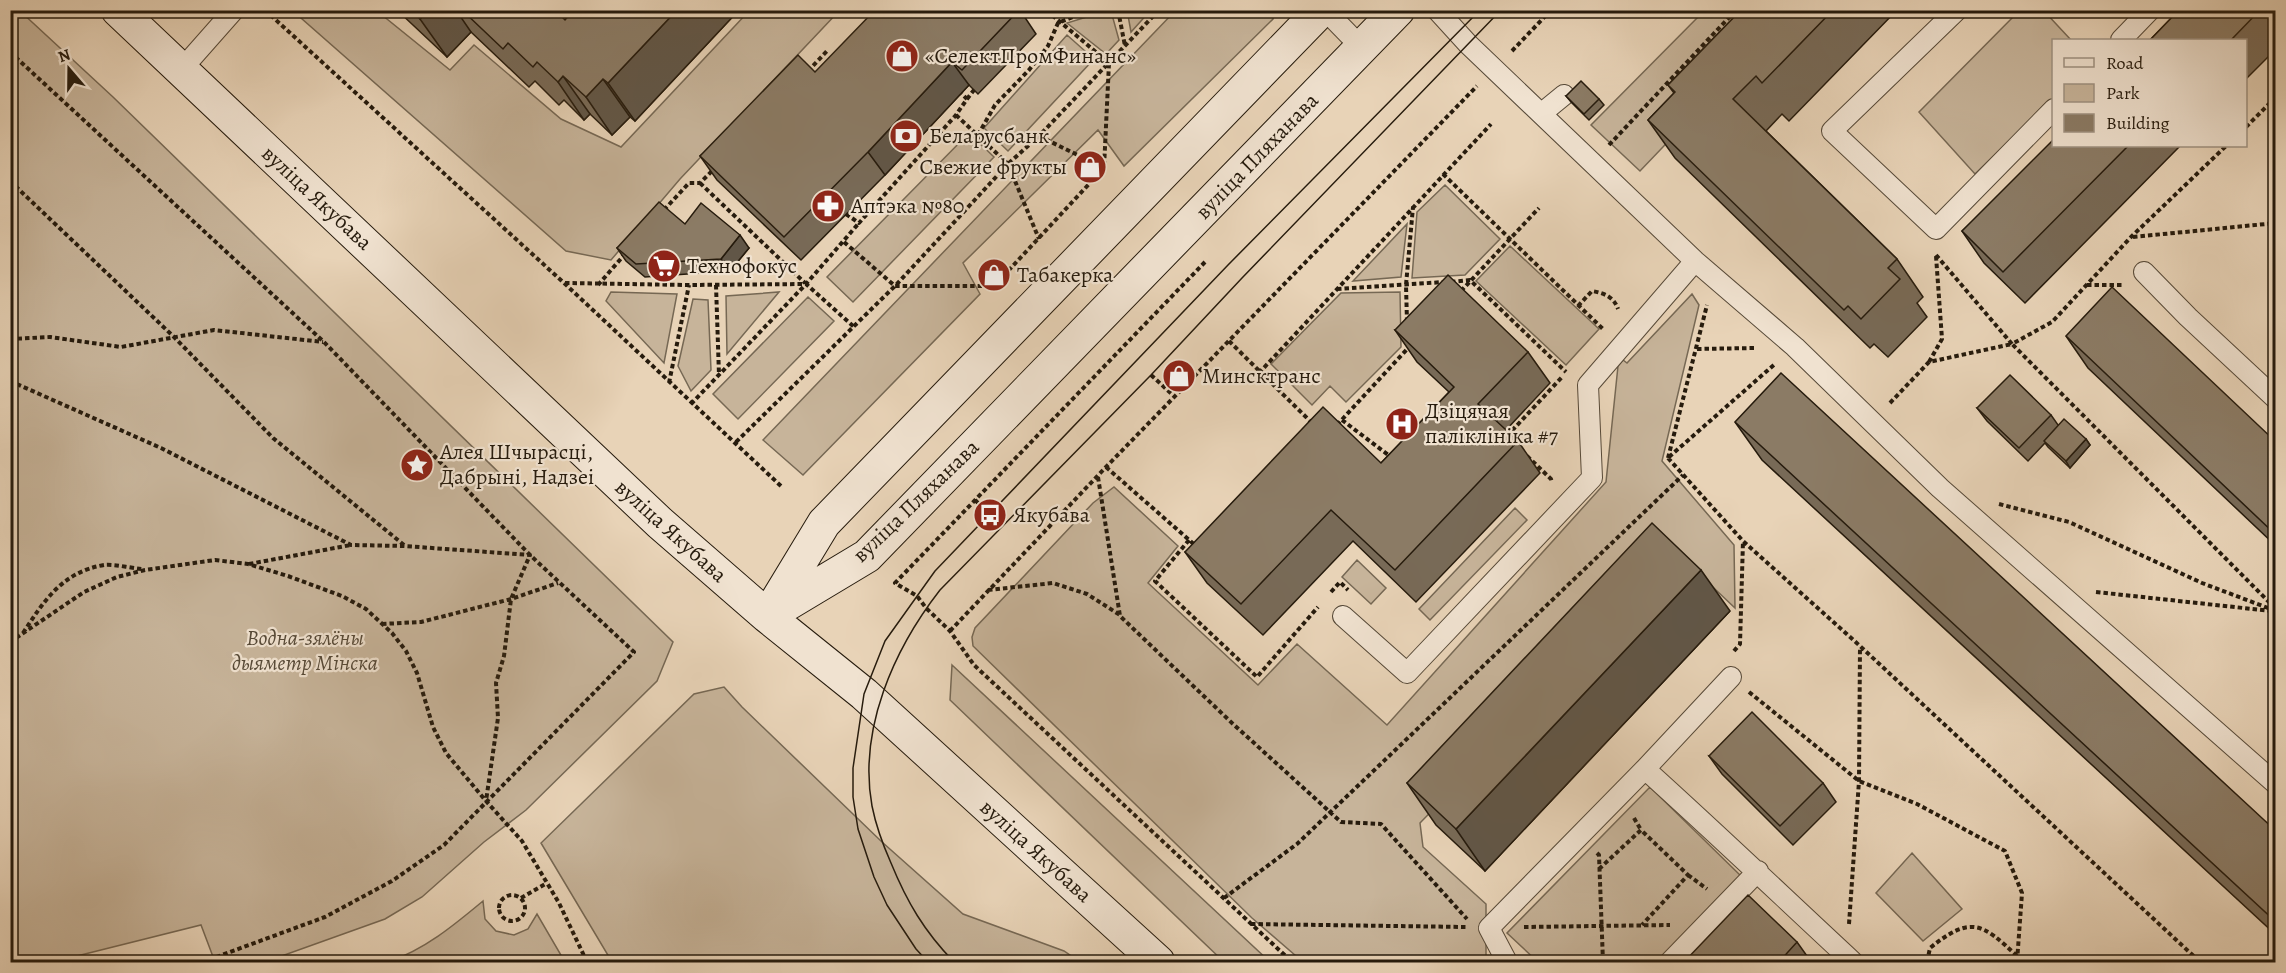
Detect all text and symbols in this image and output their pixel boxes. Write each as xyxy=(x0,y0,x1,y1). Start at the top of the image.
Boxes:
shop icon: «СелектПромФинанс» xyxy=(884,38,920,74)
north arrow xyxy=(39,39,99,99)
legend xyxy=(2052,39,2247,147)
place label: «СелектПромФинанс» xyxy=(925,41,1136,71)
text: N xyxy=(55,43,74,68)
text: Road xyxy=(2106,51,2144,75)
text: Park xyxy=(2106,81,2140,105)
street label: вуліца Пляханава xyxy=(1189,85,1326,226)
text: Building xyxy=(2106,111,2170,135)
bank icon: Беларусбанк xyxy=(888,118,924,154)
place label: Беларусбанк xyxy=(929,121,1050,151)
street label: вуліца Якубава xyxy=(255,139,379,258)
shop icon: Свежие фрукты xyxy=(1072,149,1108,185)
place label: Свежие фрукты xyxy=(919,152,1067,182)
pharmacy icon: Аптэка №80 xyxy=(810,188,846,224)
place label: Аптэка №80 xyxy=(850,191,965,221)
supermarket icon: Технофокус xyxy=(646,248,682,284)
place label: Технофокус xyxy=(687,251,797,281)
shop icon: Табакерка xyxy=(976,257,1012,293)
place label: Табакерка xyxy=(1017,260,1114,290)
shop icon: Минсктранс xyxy=(1161,358,1197,394)
place label: Минсктранс xyxy=(1202,361,1321,391)
place label: Дзіцячая паліклініка #7 xyxy=(1425,396,1559,451)
hospital icon: Дзіцячая паліклініка #7 xyxy=(1384,406,1420,442)
street label: вуліца Пляханава xyxy=(846,432,987,569)
place label: Алея Шчырасці, Дабрыні, Надзеі xyxy=(439,437,594,492)
place icon: Алея Шчырасці, Дабрыні, Надзеі xyxy=(399,447,435,483)
street label: вуліца Якубава xyxy=(608,473,734,590)
bus stop icon: Якубава xyxy=(972,497,1008,533)
place label: Якубава xyxy=(1013,500,1091,530)
park label: Водна-зялёны дыяметр Мінска xyxy=(232,623,378,678)
street label: вуліца Якубава xyxy=(973,793,1099,910)

